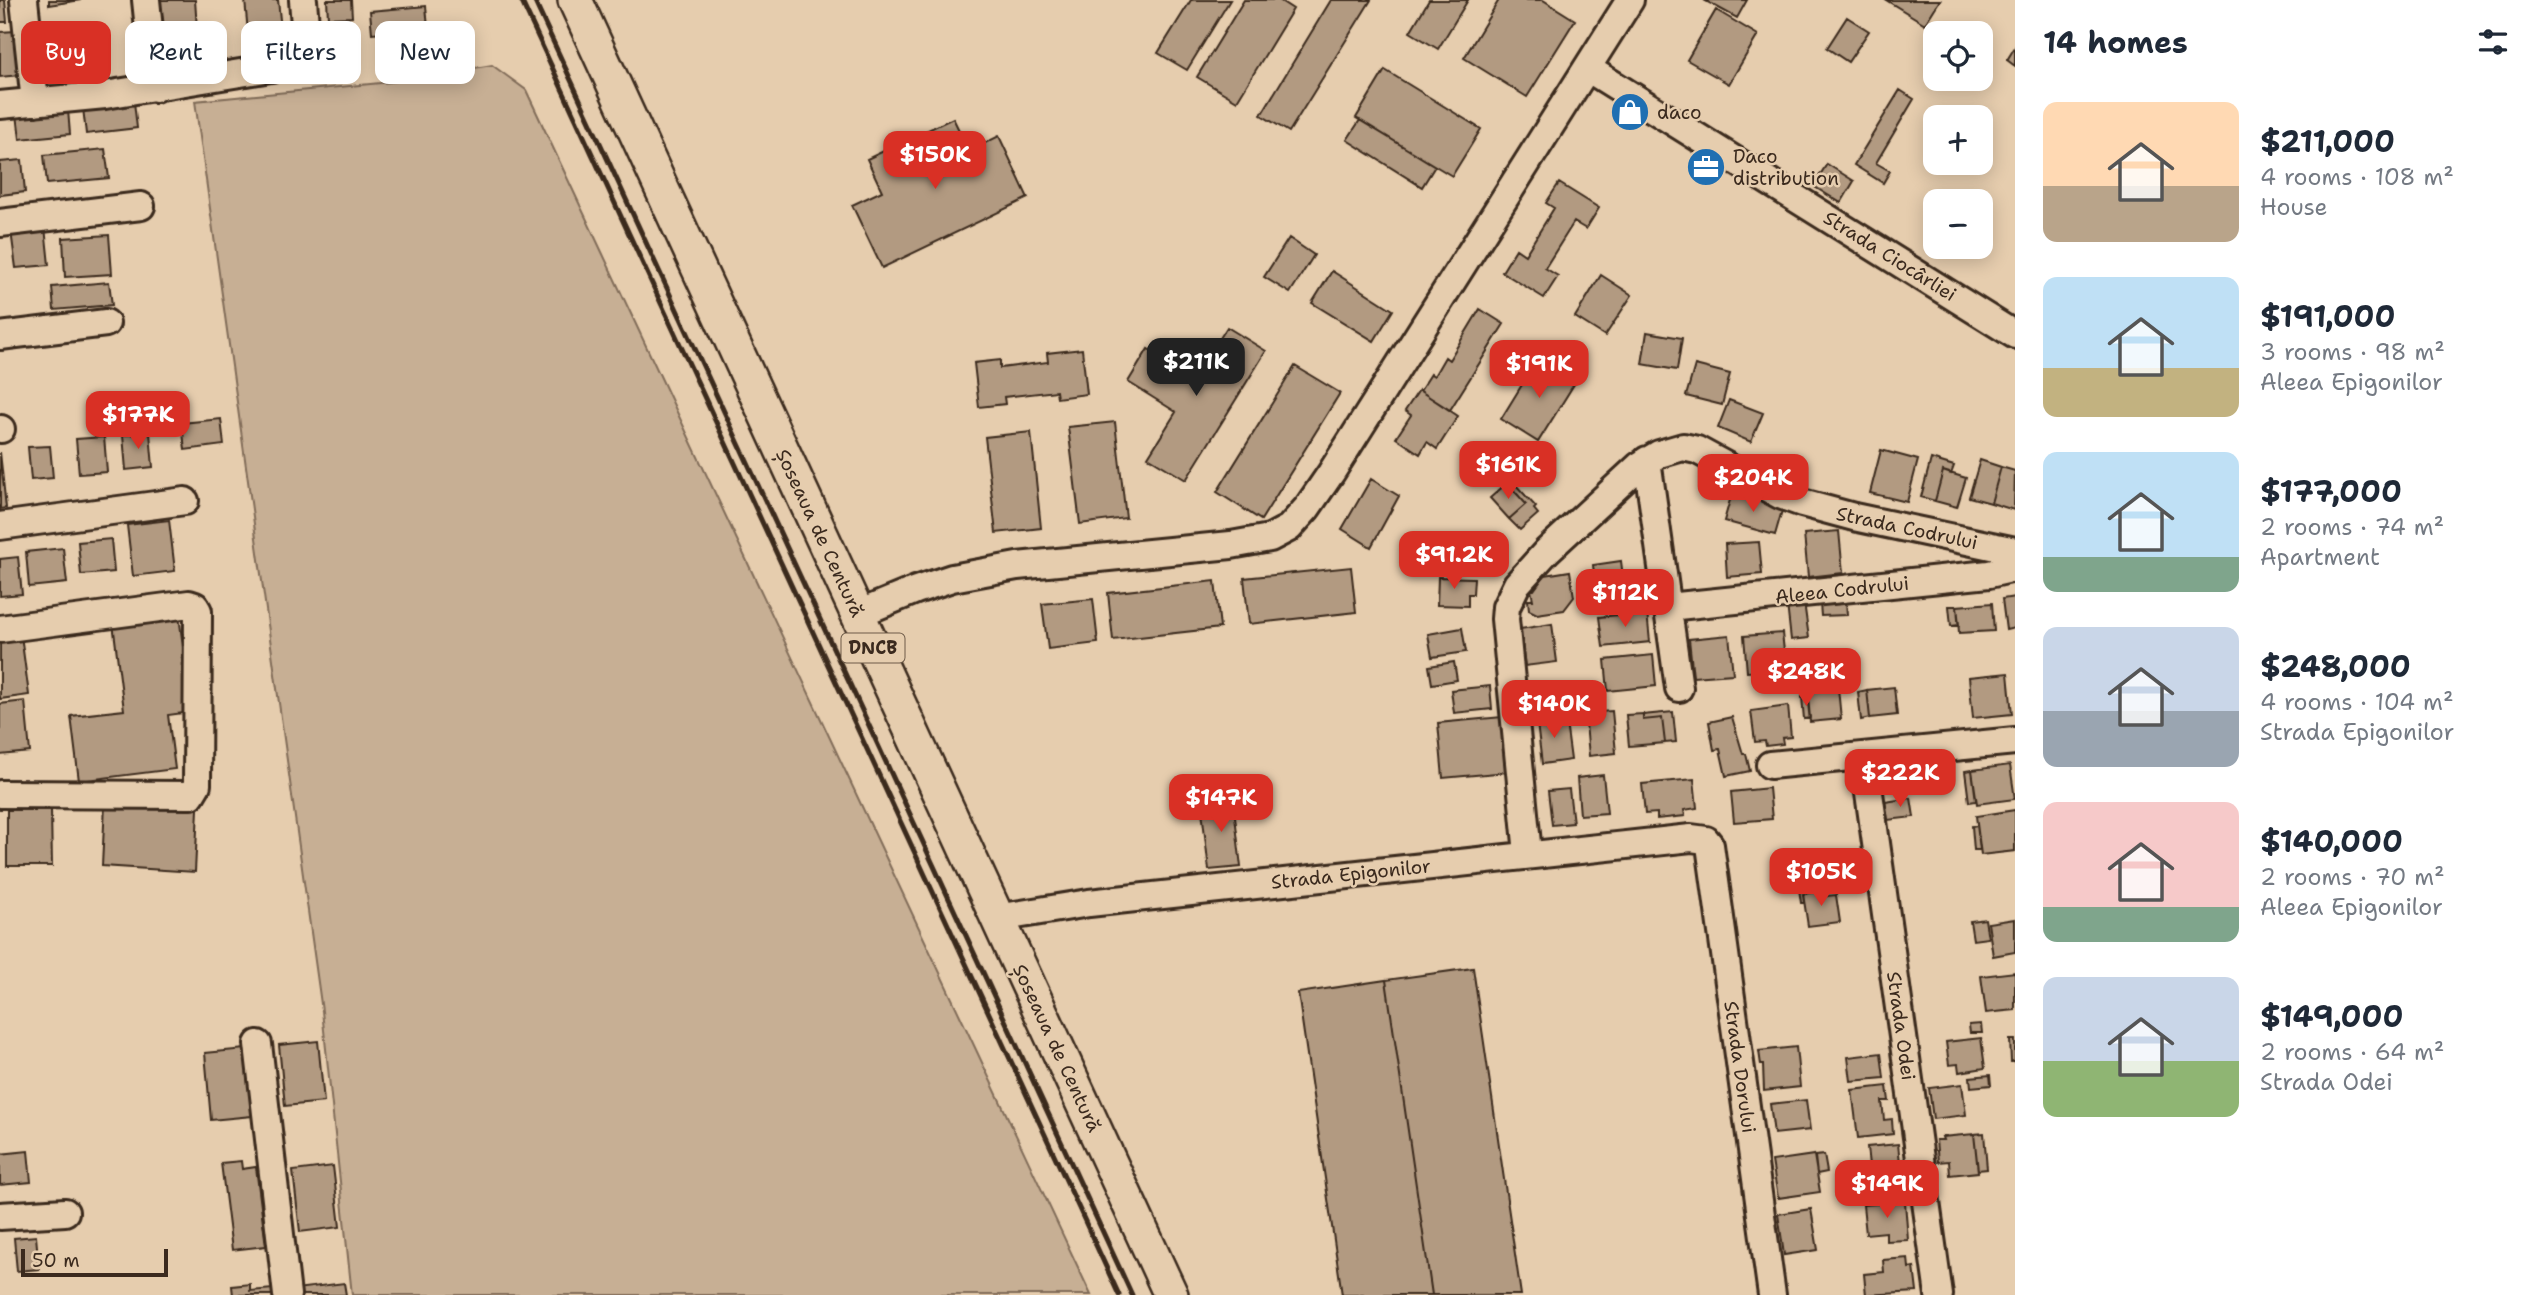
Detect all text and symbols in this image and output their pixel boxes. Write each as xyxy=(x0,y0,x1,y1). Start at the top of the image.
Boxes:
chip: Buy xyxy=(21,21,111,84)
chip: Rent xyxy=(125,21,227,84)
chip: Filters xyxy=(241,21,361,84)
chip: New xyxy=(375,21,475,84)
map controls xyxy=(1923,21,1993,259)
button: locate xyxy=(1923,21,1993,91)
text: 14 homes xyxy=(2043,22,2188,63)
icon: filters xyxy=(2474,23,2512,61)
shop icon: daco xyxy=(1609,91,1651,133)
place label: daco xyxy=(1657,100,1701,125)
button: + xyxy=(1923,105,1993,175)
text: $211,000 xyxy=(2260,121,2395,162)
icon: home xyxy=(2099,130,2183,214)
pin: $150K xyxy=(886,132,984,191)
text: $150K xyxy=(899,139,971,169)
place label: Daco distribution xyxy=(1733,144,1839,191)
office icon: Daco distribution xyxy=(1685,146,1727,188)
text: 4 rooms · 108 m² xyxy=(2260,162,2454,192)
button: − xyxy=(1923,189,1993,259)
text: House xyxy=(2260,192,2328,222)
street label: Strada Ciocârliei xyxy=(1819,205,1961,307)
text: $191,000 xyxy=(2260,296,2396,337)
icon: home xyxy=(2099,305,2183,389)
text: 3 rooms · 98 m² xyxy=(2260,337,2445,367)
pin: $211K xyxy=(1147,338,1245,398)
pin: $191K xyxy=(1490,340,1588,400)
text: $211K xyxy=(1163,346,1229,376)
text: $191K xyxy=(1506,348,1572,378)
text: Aleea Epigonilor xyxy=(2260,367,2443,397)
pin: $177K xyxy=(89,392,187,451)
text: $177K xyxy=(102,399,174,429)
pin: $161K xyxy=(1459,442,1557,501)
street label: Șoseaua de Centură xyxy=(769,445,870,622)
text: $161K xyxy=(1475,449,1541,479)
pin: $204K xyxy=(1704,454,1802,514)
text: $204K xyxy=(1714,462,1792,492)
text: $177,000 xyxy=(2260,471,2402,512)
icon: home xyxy=(2099,480,2183,564)
street label: Strada Codrului xyxy=(1834,501,1980,555)
text: 2 rooms · 74 m² xyxy=(2260,512,2444,542)
pin: $91.2K xyxy=(1397,532,1511,591)
text: $91.2K xyxy=(1415,539,1493,569)
text: Apartment xyxy=(2260,542,2380,572)
pin: $112K xyxy=(1576,570,1674,629)
street label: Aleea Codrului xyxy=(1774,571,1910,609)
text: $112K xyxy=(1592,577,1658,607)
road number: DNCB xyxy=(842,634,904,662)
text: $248,000 xyxy=(2260,646,2411,687)
pin: $248K xyxy=(1757,648,1855,708)
icon: home xyxy=(2099,655,2183,739)
text: $248K xyxy=(1767,656,1845,686)
pin: $140K xyxy=(1505,680,1603,740)
text: 4 rooms · 104 m² xyxy=(2260,687,2453,717)
text: $140K xyxy=(1518,688,1590,718)
text: Strada Epigonilor xyxy=(2260,717,2454,747)
pin: $222K xyxy=(1851,750,1949,809)
text: $222K xyxy=(1861,757,1939,787)
pin: $147K xyxy=(1172,774,1270,834)
text: $147K xyxy=(1185,782,1257,812)
text: $140,000 xyxy=(2260,821,2403,862)
icon: home xyxy=(2099,830,2183,914)
pin: $105K xyxy=(1772,848,1870,908)
street label: Strada Epigonilor xyxy=(1270,853,1432,895)
text: $105K xyxy=(1786,856,1856,886)
text: 2 rooms · 70 m² xyxy=(2260,862,2445,892)
text: Aleea Epigonilor xyxy=(2260,892,2443,922)
street label: Șoseaua de Centură xyxy=(1006,960,1107,1137)
street label: Strada Odei xyxy=(1881,970,1921,1082)
text: $149,000 xyxy=(2260,996,2403,1037)
street label: Strada Dorului xyxy=(1718,999,1762,1135)
icon: home xyxy=(2099,1005,2183,1089)
text: 2 rooms · 64 m² xyxy=(2260,1037,2444,1067)
text: Strada Odei xyxy=(2260,1067,2393,1097)
pin: $149K xyxy=(1838,1160,1936,1220)
text: $149K xyxy=(1851,1168,1923,1198)
scale bar xyxy=(21,1246,168,1278)
text: 50 m xyxy=(32,1248,80,1273)

